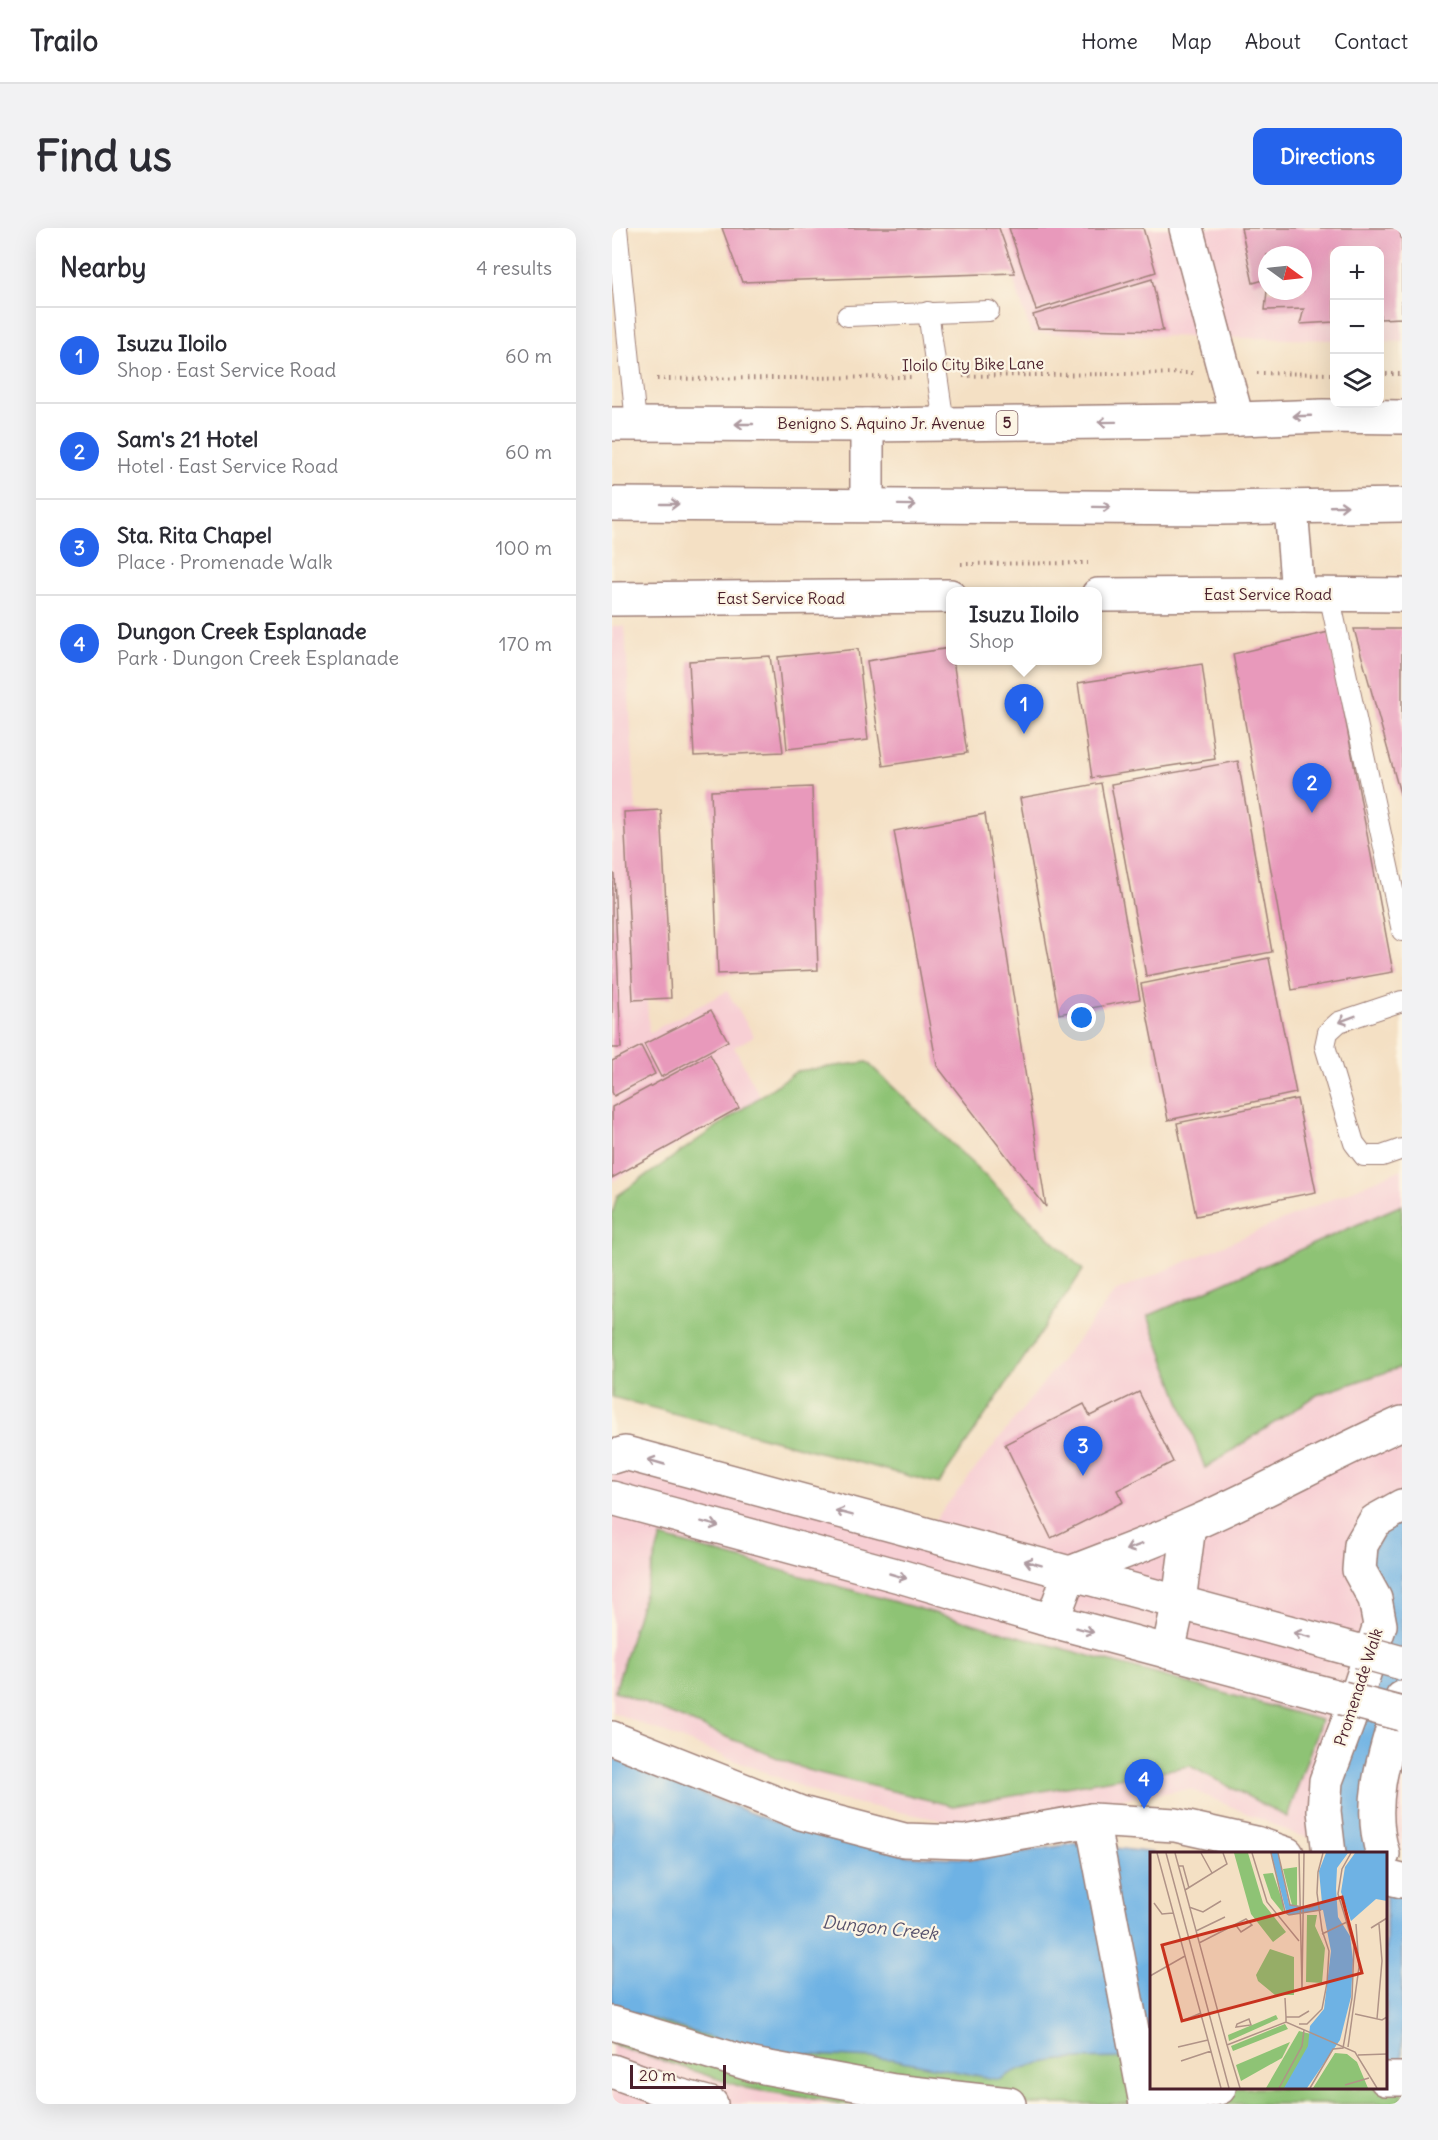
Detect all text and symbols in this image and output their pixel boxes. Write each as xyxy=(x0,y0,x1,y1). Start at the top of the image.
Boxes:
text: Trailo xyxy=(30,23,98,59)
text: Home xyxy=(1081,28,1138,55)
text: Map xyxy=(1171,28,1212,55)
text: About xyxy=(1245,28,1301,55)
text: Contact xyxy=(1334,28,1408,55)
button: Directions xyxy=(1253,128,1402,185)
text: Find us xyxy=(36,130,172,182)
north arrow xyxy=(1258,246,1312,300)
map controls xyxy=(1330,246,1384,408)
button: + xyxy=(1330,246,1384,300)
text: Nearby xyxy=(60,251,146,284)
text: 4 results xyxy=(476,255,552,280)
button: − xyxy=(1330,300,1384,354)
text: Isuzu Iloilo xyxy=(117,329,227,357)
text: 1 xyxy=(76,343,83,368)
text: 60 m xyxy=(505,343,552,368)
street label: Iloilo City Bike Lane xyxy=(902,353,1044,375)
button: layers xyxy=(1330,354,1384,408)
text: Shop · East Service Road xyxy=(117,357,336,382)
road number: 5 xyxy=(996,411,1018,435)
one-way arrow xyxy=(1292,411,1312,422)
street label: Benigno S. Aquino Jr. Avenue xyxy=(777,413,985,433)
one-way arrow xyxy=(1097,416,1117,428)
one-way arrow xyxy=(734,418,754,430)
text: Sam's 21 Hotel xyxy=(117,425,258,453)
text: 2 xyxy=(74,439,85,464)
text: 60 m xyxy=(505,439,552,464)
text: Hotel · East Service Road xyxy=(117,453,338,478)
one-way arrow xyxy=(660,498,680,510)
one-way arrow xyxy=(897,499,917,511)
one-way arrow xyxy=(1329,500,1349,511)
one-way arrow xyxy=(1092,501,1112,513)
text: Sta. Rita Chapel xyxy=(117,521,272,549)
text: 3 xyxy=(74,535,85,560)
text: 100 m xyxy=(495,535,552,560)
text: Place · Promenade Walk xyxy=(117,549,333,574)
street label: East Service Road xyxy=(1204,584,1332,604)
popup xyxy=(946,587,1102,665)
street label: East Service Road xyxy=(717,588,845,608)
text: Isuzu Iloilo xyxy=(969,600,1079,628)
text: Dungon Creek Esplanade xyxy=(117,617,367,645)
text: Shop xyxy=(969,628,1014,653)
text: 4 xyxy=(74,631,85,656)
text: 170 m xyxy=(499,631,552,656)
text: Park · Dungon Creek Esplanade xyxy=(117,645,399,670)
pin: 1 xyxy=(1004,684,1044,734)
pin: 2 xyxy=(1292,764,1332,813)
your location xyxy=(1067,1003,1096,1032)
one-way arrow xyxy=(1338,1015,1356,1026)
pin: 3 xyxy=(1064,1426,1102,1476)
one-way arrow xyxy=(647,1456,666,1467)
one-way arrow xyxy=(835,1507,854,1519)
one-way arrow xyxy=(700,1519,719,1531)
one-way arrow xyxy=(1125,1543,1144,1554)
one-way arrow xyxy=(1023,1557,1042,1568)
one-way arrow xyxy=(888,1571,907,1582)
one-way arrow xyxy=(1075,1625,1094,1636)
street label: Promenade Walk xyxy=(1330,1626,1386,1748)
one-way arrow xyxy=(1293,1629,1312,1640)
pin: 4 xyxy=(1124,1760,1164,1809)
inset map xyxy=(1150,1852,1387,2089)
water label: Dungon Creek xyxy=(821,1910,941,1945)
scale bar xyxy=(630,2062,726,2090)
text: 20 m xyxy=(639,2065,676,2085)

